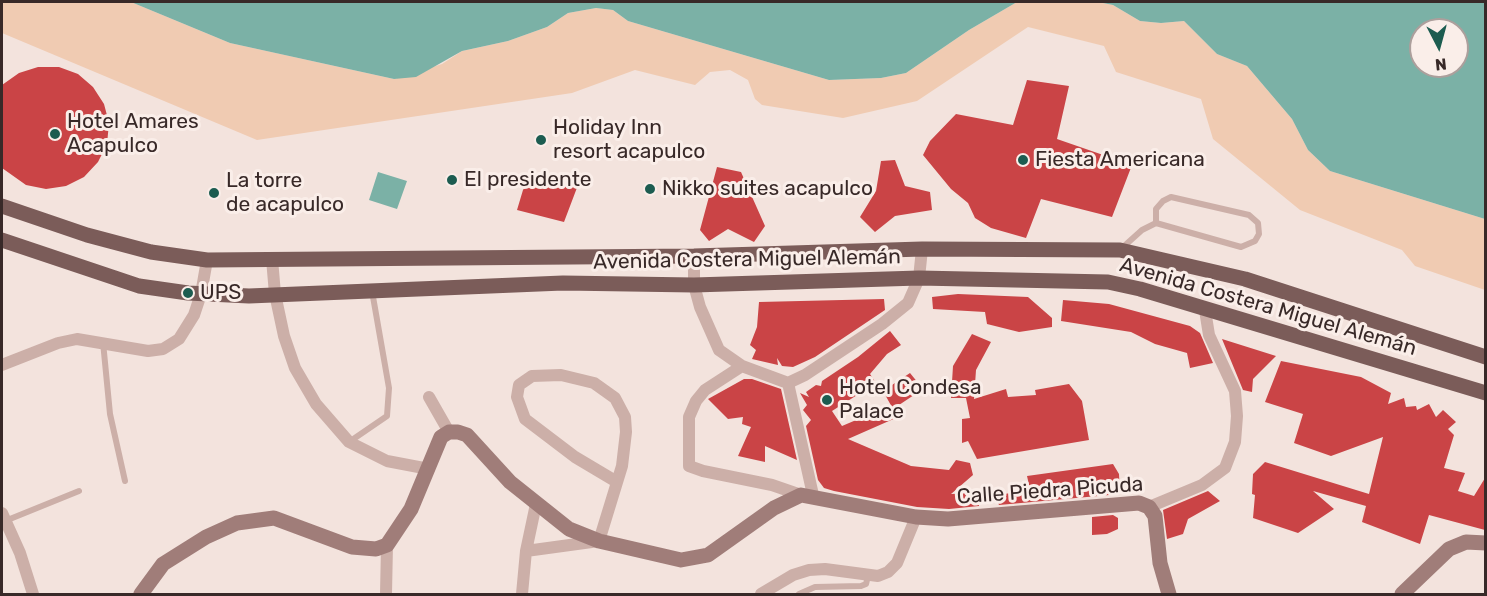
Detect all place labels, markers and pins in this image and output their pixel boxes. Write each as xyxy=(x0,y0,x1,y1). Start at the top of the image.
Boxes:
place label: Hotel Amares Acapulco xyxy=(67,109,199,159)
place label: Holiday Inn resort acapulco xyxy=(553,115,705,165)
marker: Hotel Amares Acapulco xyxy=(48,127,62,141)
marker: Holiday Inn resort acapulco xyxy=(534,133,548,147)
place label: Fiesta Americana xyxy=(1035,147,1205,173)
marker: Fiesta Americana xyxy=(1016,153,1030,167)
place label: El presidente xyxy=(464,167,592,193)
place label: La torre de acapulco xyxy=(226,168,344,218)
marker: El presidente xyxy=(445,173,459,187)
place label: Nikko suites acapulco xyxy=(662,176,873,202)
marker: Nikko suites acapulco xyxy=(643,182,657,196)
marker: La torre de acapulco xyxy=(207,186,221,200)
place label: UPS xyxy=(200,280,241,306)
marker: UPS xyxy=(181,286,195,300)
place label: Hotel Condesa Palace xyxy=(839,375,981,425)
marker: Hotel Condesa Palace xyxy=(820,393,834,407)

